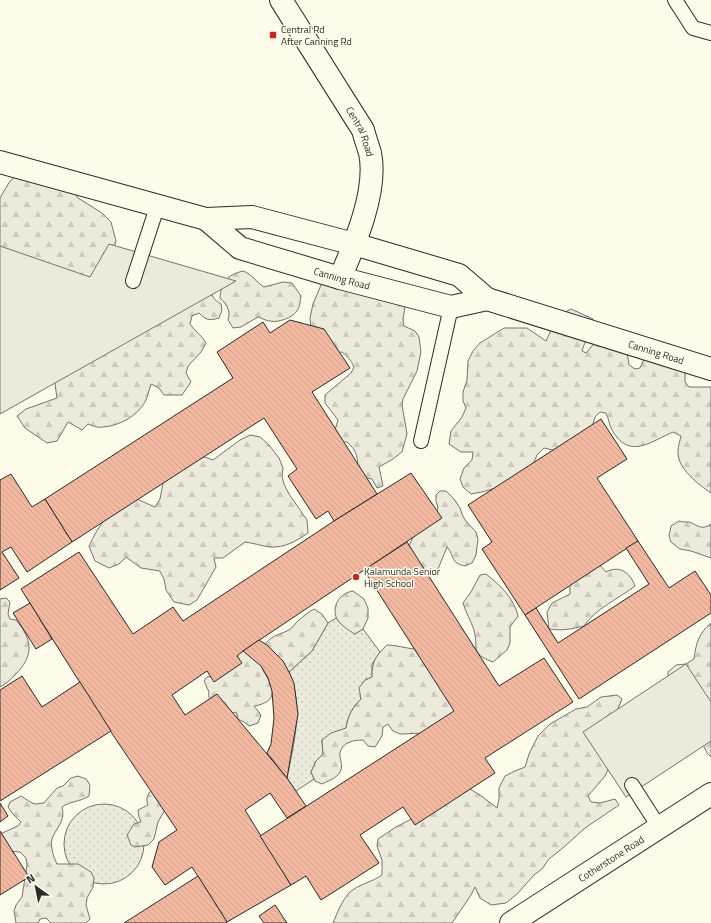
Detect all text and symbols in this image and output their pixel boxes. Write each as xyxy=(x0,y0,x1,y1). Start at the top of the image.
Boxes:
place label: Central Rd After Canning Rd xyxy=(281,22,352,49)
marker: Central Rd After Canning Rd xyxy=(268,30,278,40)
street label: Central Road xyxy=(342,104,378,158)
street label: Canning Road xyxy=(312,264,372,294)
street label: Canning Road xyxy=(626,337,686,368)
place label: Kalamunda Senior High School xyxy=(364,564,441,591)
marker: Kalamunda Senior High School xyxy=(351,572,361,582)
street label: Cotherstone Road xyxy=(575,832,647,886)
north arrow xyxy=(16,867,56,907)
text: N xyxy=(23,870,38,887)

